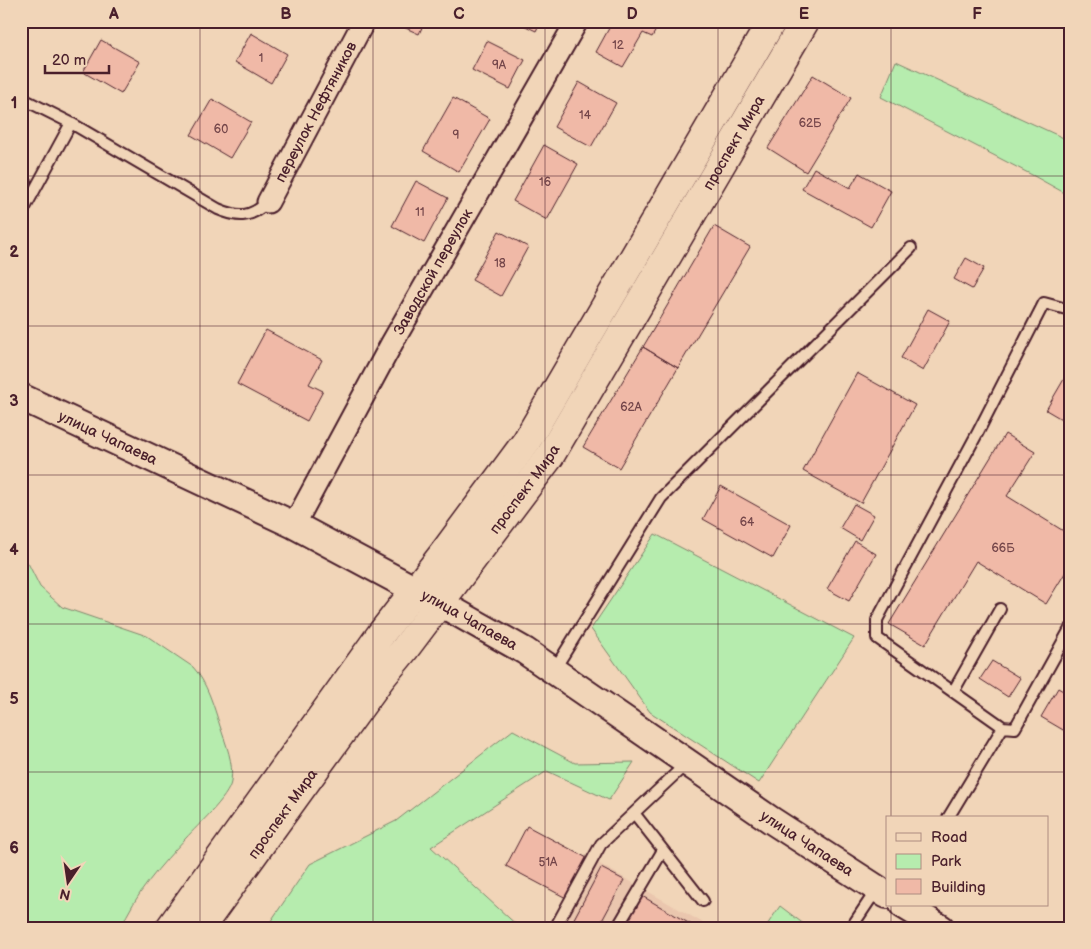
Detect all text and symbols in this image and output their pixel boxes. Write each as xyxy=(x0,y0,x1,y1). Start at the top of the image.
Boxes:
text: A xyxy=(108,5,119,24)
text: B xyxy=(280,5,292,24)
text: C xyxy=(453,5,465,24)
text: D xyxy=(626,5,638,24)
text: E xyxy=(799,5,809,24)
text: F xyxy=(972,5,982,24)
street label: переулок Нефтяников xyxy=(271,38,361,186)
house number: 12 xyxy=(612,38,624,53)
scale bar xyxy=(45,42,109,74)
text: 20 m xyxy=(52,51,86,70)
house number: 1 xyxy=(259,51,263,66)
house number: 9А xyxy=(492,58,507,73)
street label: проспект Мира xyxy=(699,92,769,194)
text: 1 xyxy=(11,94,17,113)
house number: 14 xyxy=(579,108,592,123)
house number: 62Б xyxy=(799,116,822,131)
house number: 60 xyxy=(214,122,228,137)
house number: 9 xyxy=(453,128,460,143)
house number: 16 xyxy=(539,175,551,190)
street label: Заводской переулок xyxy=(390,205,477,339)
house number: 11 xyxy=(415,205,425,220)
text: 2 xyxy=(9,243,19,262)
house number: 18 xyxy=(494,256,506,271)
text: 3 xyxy=(9,392,19,411)
house number: 62А xyxy=(620,400,643,415)
street label: улица Чапаева xyxy=(55,407,160,470)
street label: проспект Мира xyxy=(486,441,565,538)
house number: 64 xyxy=(740,515,755,530)
text: 4 xyxy=(9,541,19,560)
house number: 66Б xyxy=(992,541,1015,556)
street label: улица Чапаева xyxy=(418,586,521,655)
text: 5 xyxy=(9,690,19,709)
street label: проспект Мира xyxy=(244,765,322,863)
street label: улица Чапаева xyxy=(757,807,857,881)
legend xyxy=(886,816,1048,906)
text: Road xyxy=(931,828,967,847)
text: 6 xyxy=(9,839,19,858)
text: Park xyxy=(931,852,962,871)
house number: 51А xyxy=(539,855,558,870)
north arrow xyxy=(42,856,92,906)
text: Building xyxy=(931,878,986,897)
text: N xyxy=(58,885,72,904)

